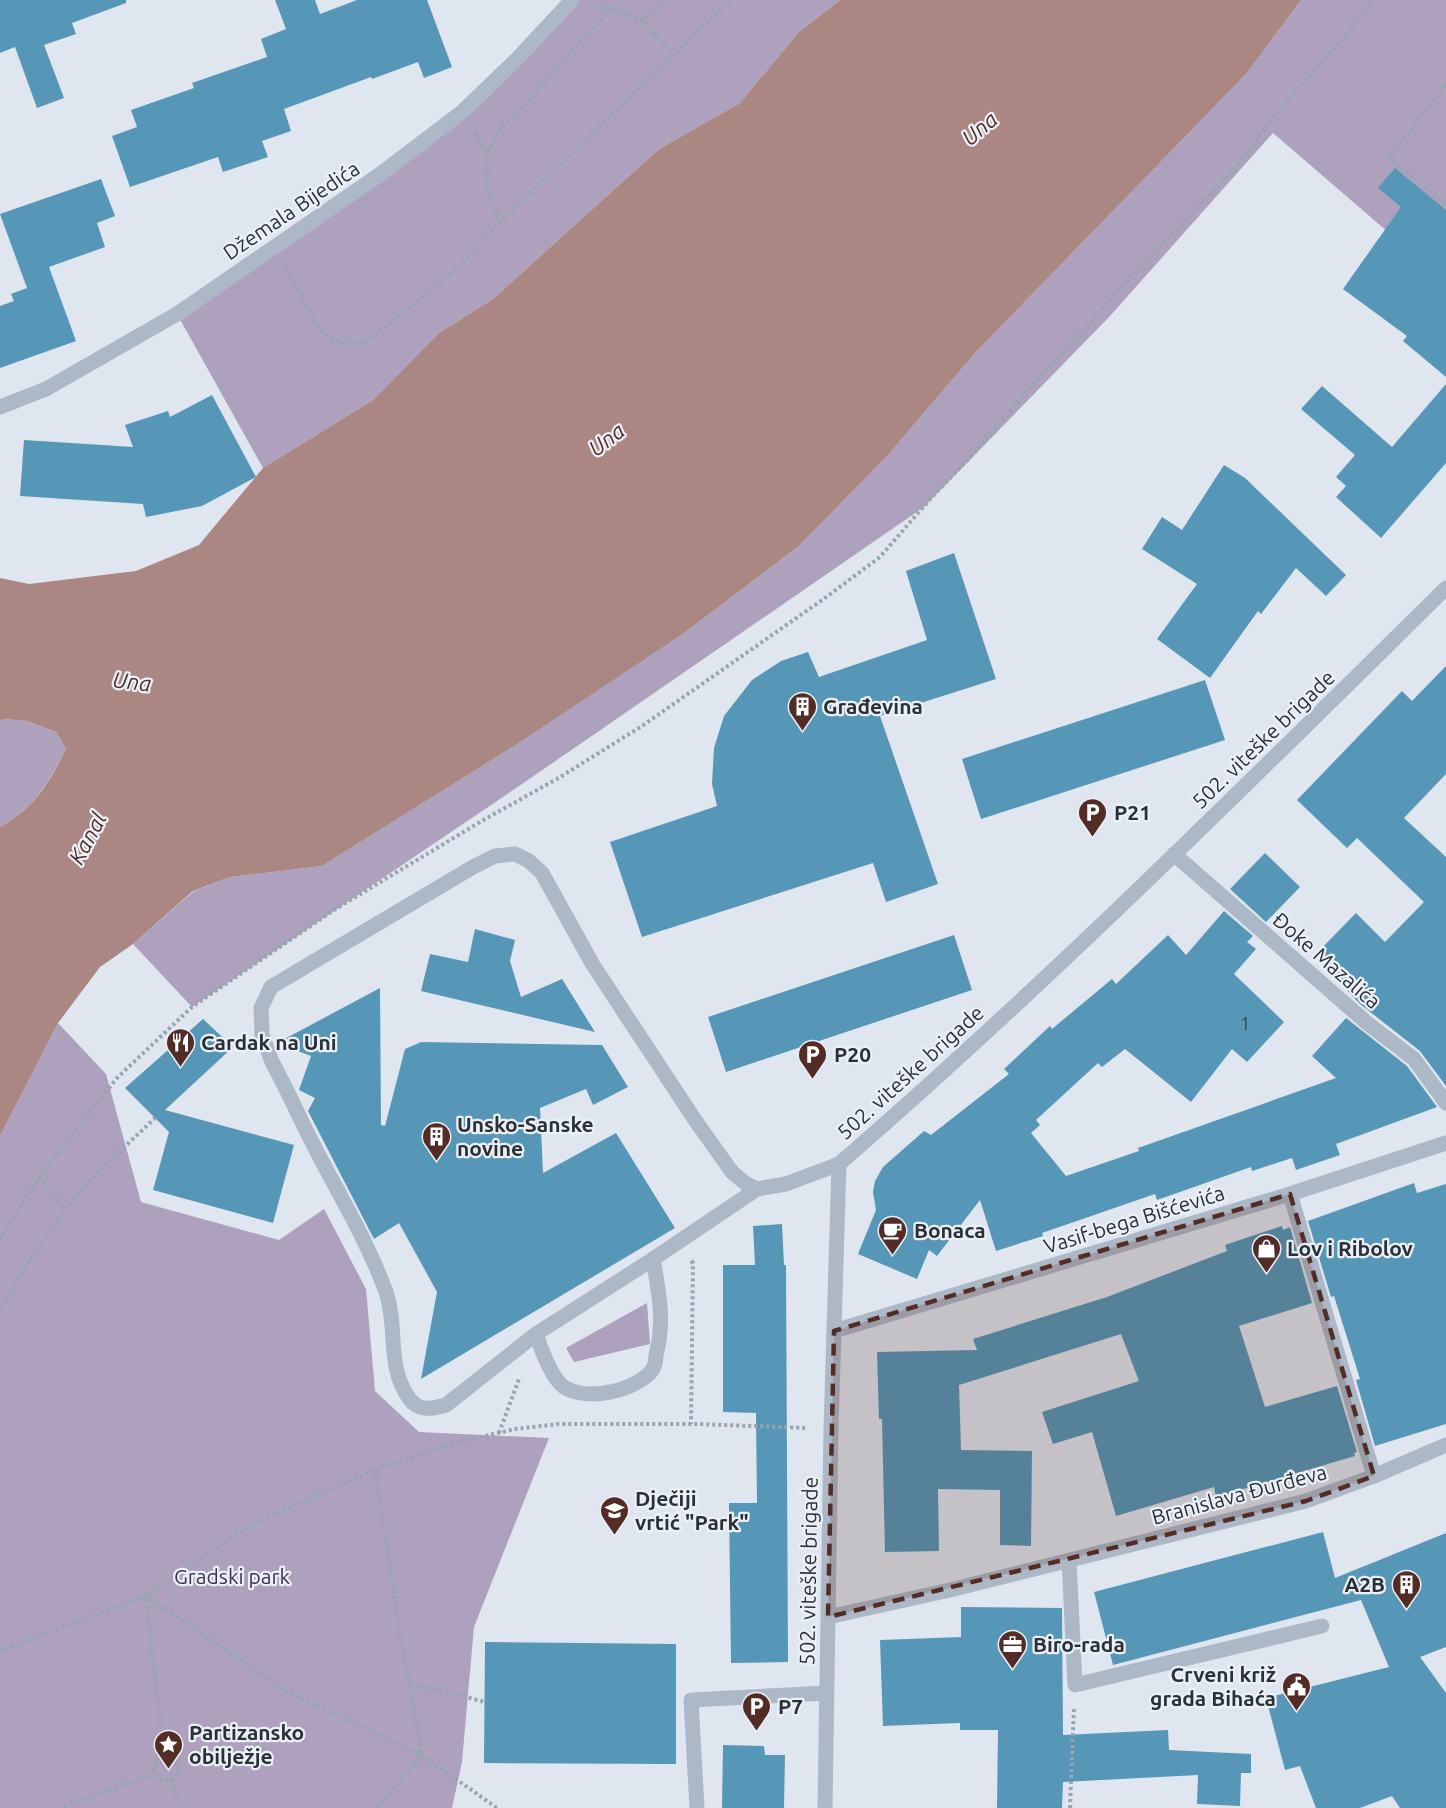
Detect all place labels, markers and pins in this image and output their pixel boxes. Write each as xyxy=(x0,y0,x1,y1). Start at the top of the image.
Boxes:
building icon: Građevina xyxy=(786,690,818,732)
place label: Građevina xyxy=(823,694,923,718)
parking icon: P21 xyxy=(1077,796,1109,838)
place label: P21 xyxy=(1114,800,1151,824)
restaurant icon: Cardak na Uni xyxy=(164,1026,196,1068)
place label: Cardak na Uni xyxy=(201,1030,337,1054)
parking icon: P20 xyxy=(797,1038,829,1080)
place label: P20 xyxy=(834,1042,871,1066)
place label: Unsko-Sanske novine xyxy=(457,1112,594,1160)
building icon: Unsko-Sanske novine xyxy=(420,1120,452,1162)
cafe icon: Bonaca xyxy=(877,1214,909,1256)
place label: Bonaca xyxy=(914,1218,986,1242)
shop icon: Lov i Ribolov xyxy=(1250,1232,1282,1274)
place label: Lov i Ribolov xyxy=(1287,1236,1413,1260)
place label: Dječiji vrtić "Park" xyxy=(635,1486,749,1534)
school or university icon: Dječiji vrtić "Park" xyxy=(598,1494,630,1536)
building icon: A2B xyxy=(1390,1568,1422,1610)
place label: A2B xyxy=(1344,1572,1385,1596)
office icon: Biro-rada xyxy=(996,1628,1028,1670)
place label: Biro-rada xyxy=(1033,1632,1125,1656)
place label: Crveni križ grada Bihaća xyxy=(1150,1662,1276,1710)
public building icon: Crveni križ grada Bihaća xyxy=(1281,1670,1313,1712)
parking icon: P7 xyxy=(741,1690,773,1732)
place label: P7 xyxy=(778,1694,803,1718)
place label: Partizansko obilježje xyxy=(189,1720,304,1768)
place icon: Partizansko obilježje xyxy=(152,1728,184,1770)

